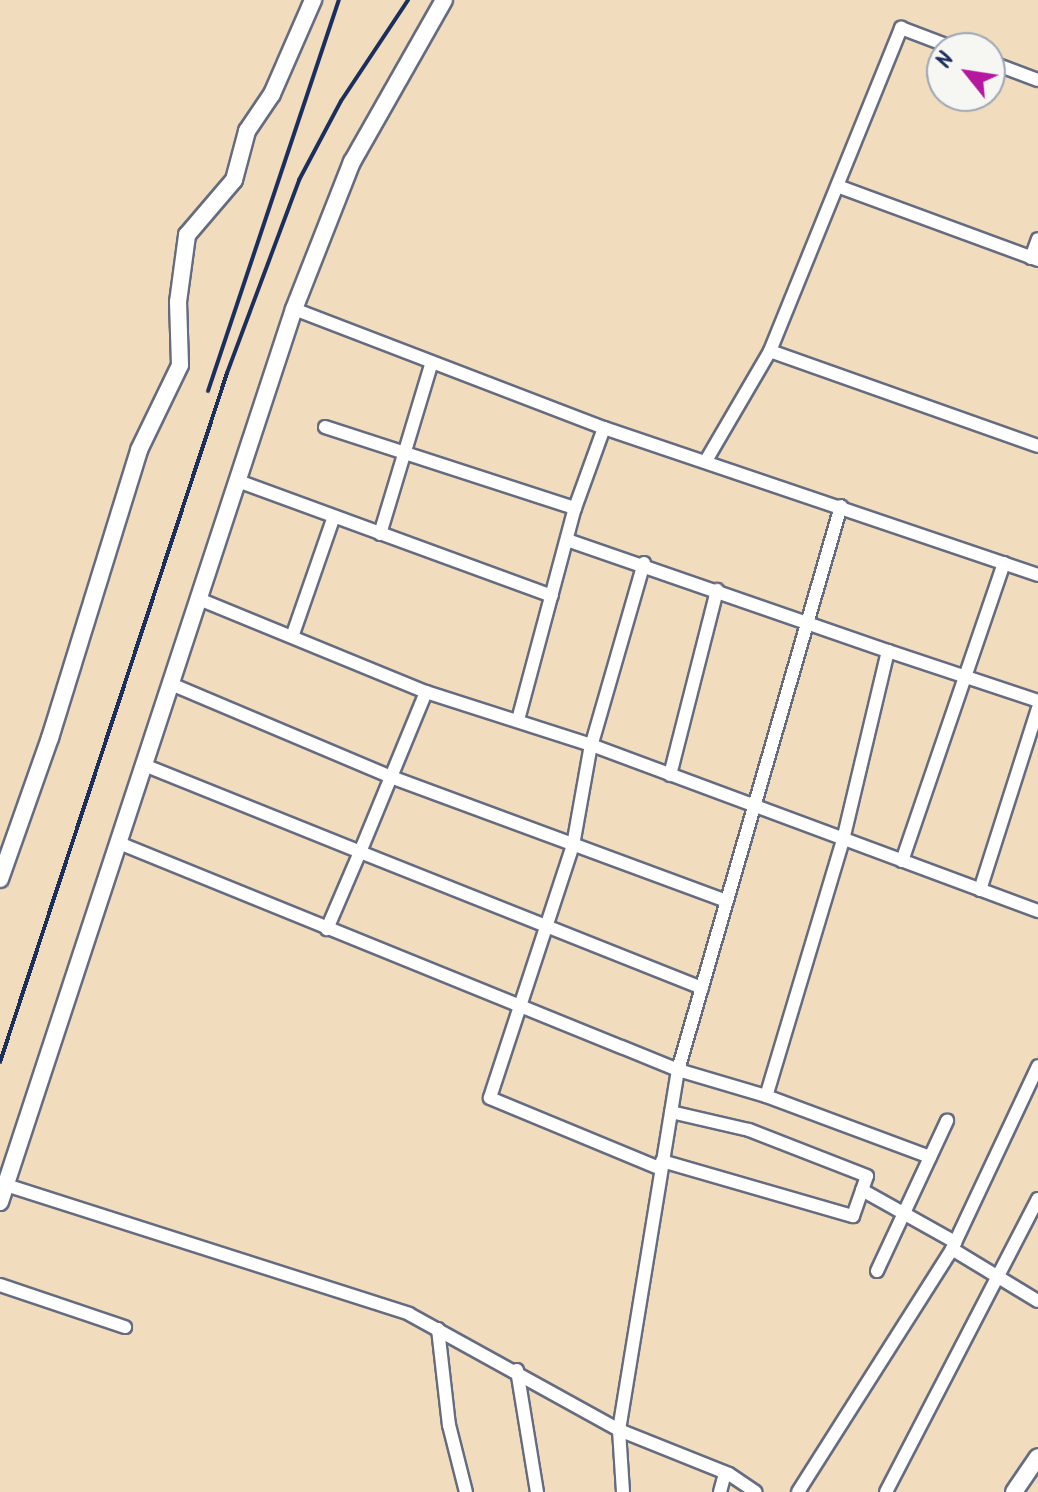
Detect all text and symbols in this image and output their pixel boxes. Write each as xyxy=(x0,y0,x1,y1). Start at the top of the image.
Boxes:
north arrow xyxy=(926,32,1006,112)
text: N xyxy=(928,46,965,76)

